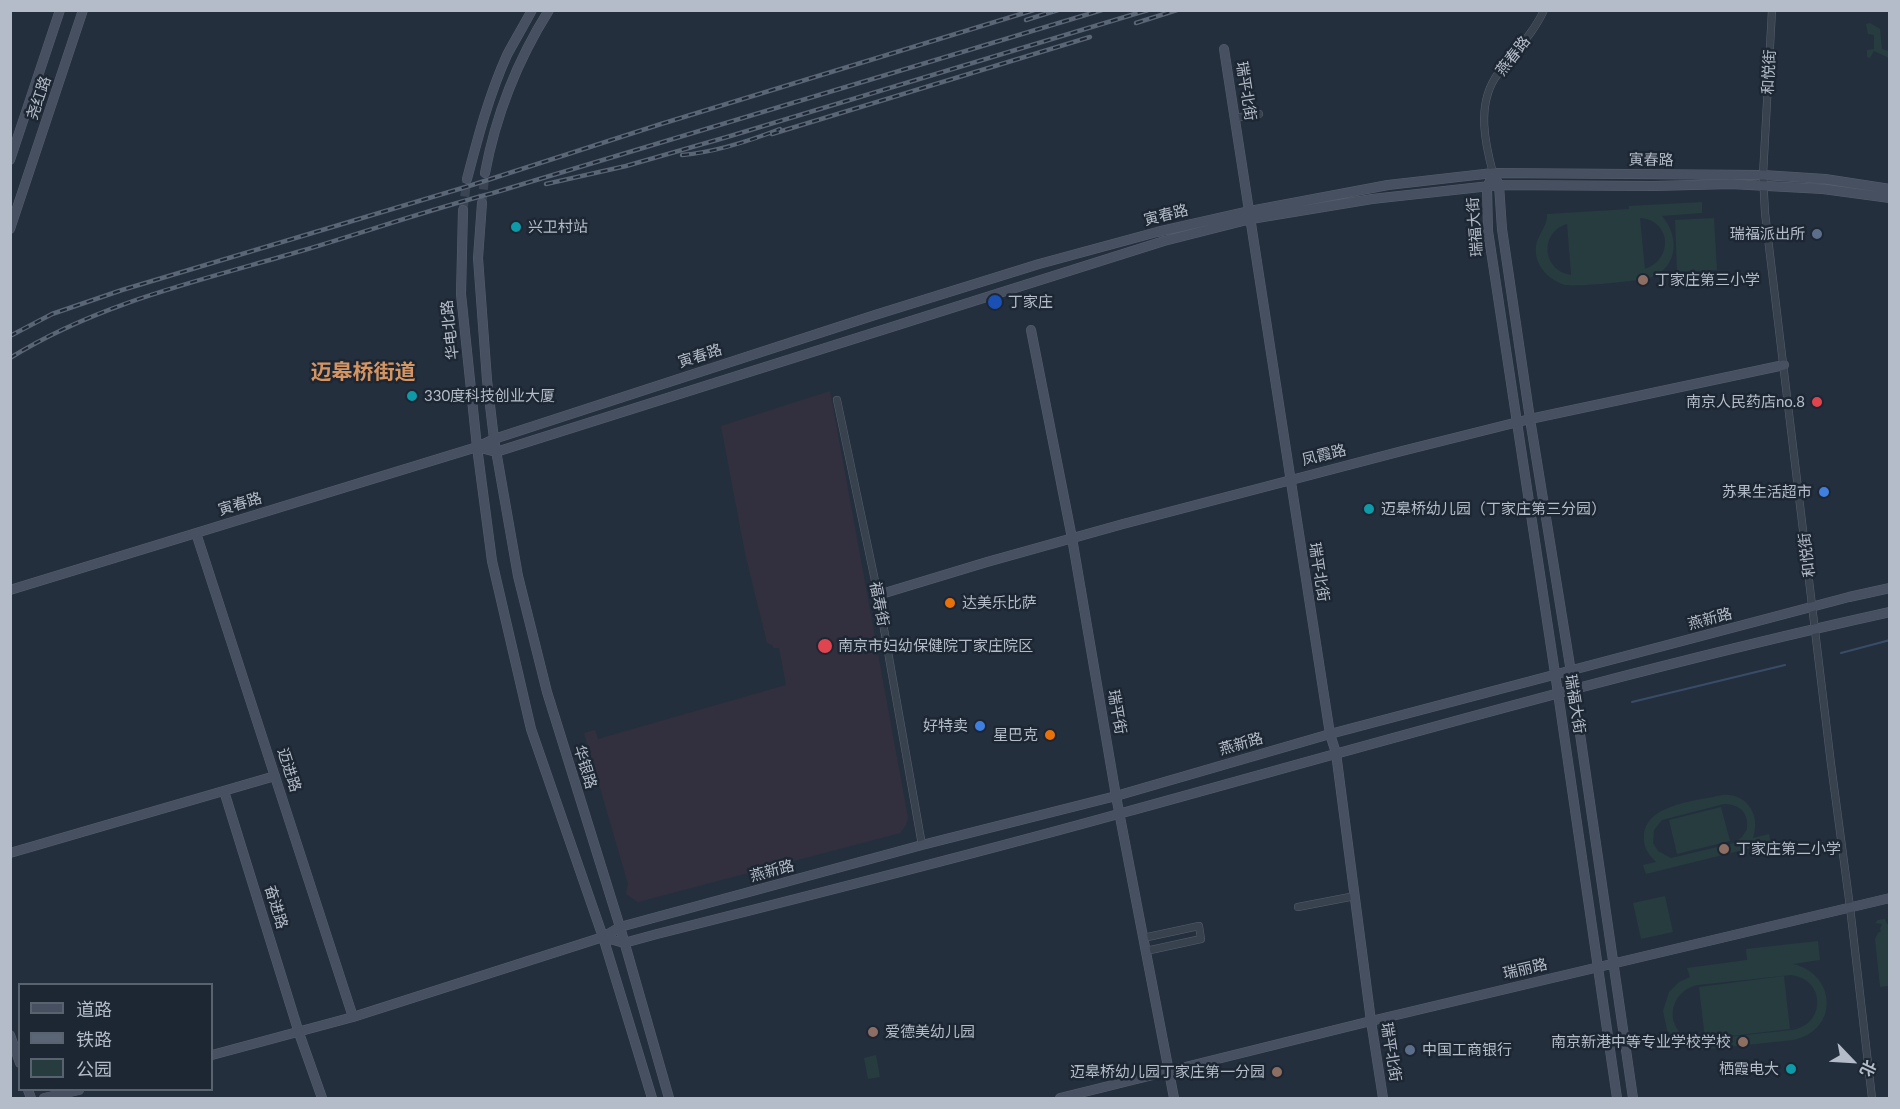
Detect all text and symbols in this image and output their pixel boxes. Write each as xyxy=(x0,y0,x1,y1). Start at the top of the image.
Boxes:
street label: 燕春路 xyxy=(1492,33,1534,79)
street label: 和悦街 xyxy=(1759,49,1779,95)
street label: 瑞平北街 xyxy=(1232,60,1260,122)
street label: 尧红路 xyxy=(23,74,55,122)
street label: 寅春路 xyxy=(1628,151,1674,169)
street label: 瑞福大街 xyxy=(1464,196,1486,258)
street label: 寅春路 xyxy=(1142,201,1190,229)
place label: 兴卫村站 xyxy=(528,218,588,236)
marker: 兴卫村站 xyxy=(509,220,523,234)
place label: 瑞福派出所 xyxy=(1730,225,1805,243)
marker: 瑞福派出所 xyxy=(1810,227,1824,241)
place label: 丁家庄第三小学 xyxy=(1655,271,1760,289)
marker: 丁家庄第三小学 xyxy=(1636,273,1650,287)
marker: 丁家庄 xyxy=(986,293,1004,311)
place label: 丁家庄 xyxy=(1008,293,1053,311)
street label: 华电北路 xyxy=(438,299,462,361)
street label: 寅春路 xyxy=(676,340,724,372)
district label: 迈皋桥街道 xyxy=(311,359,415,385)
place label: 330度科技创业大厦 xyxy=(424,387,555,405)
marker: 330度科技创业大厦 xyxy=(405,389,419,403)
place label: 南京人民药店no.8 xyxy=(1686,393,1805,411)
marker: 南京人民药店no.8 xyxy=(1810,395,1824,409)
street label: 凤霞路 xyxy=(1300,441,1348,469)
place label: 苏果生活超市 xyxy=(1722,483,1812,501)
marker: 苏果生活超市 xyxy=(1817,485,1831,499)
street label: 寅春路 xyxy=(216,489,264,519)
place label: 迈皋桥幼儿园（丁家庄第三分园） xyxy=(1381,500,1606,518)
marker: 迈皋桥幼儿园（丁家庄第三分园） xyxy=(1362,502,1376,516)
street label: 和悦街 xyxy=(1795,532,1819,578)
street label: 瑞平北街 xyxy=(1305,541,1333,603)
street label: 福寿街 xyxy=(866,580,892,628)
place label: 达美乐比萨 xyxy=(962,594,1037,612)
marker: 达美乐比萨 xyxy=(943,596,957,610)
street label: 燕新路 xyxy=(1686,604,1734,634)
marker: 南京市妇幼保健院丁家庄院区 xyxy=(816,637,834,655)
place label: 南京市妇幼保健院丁家庄院区 xyxy=(838,637,1033,655)
street label: 瑞福大街 xyxy=(1561,673,1589,735)
street label: 瑞平街 xyxy=(1104,688,1130,736)
place label: 好特卖 xyxy=(923,717,968,735)
marker: 好特卖 xyxy=(973,719,987,733)
place label: 星巴克 xyxy=(993,726,1038,744)
marker: 星巴克 xyxy=(1043,728,1057,742)
street label: 燕新路 xyxy=(1217,729,1265,759)
street label: 华银路 xyxy=(570,743,600,791)
street label: 迈进路 xyxy=(273,746,305,794)
place label: 丁家庄第二小学 xyxy=(1736,840,1841,858)
marker: 丁家庄第二小学 xyxy=(1717,842,1731,856)
street label: 燕新路 xyxy=(748,856,796,886)
street label: 奋进路 xyxy=(261,883,291,931)
street label: 瑞丽路 xyxy=(1501,955,1549,983)
legend xyxy=(18,983,213,1091)
text: 道路 xyxy=(76,998,112,1020)
street label: 瑞平北街 xyxy=(1377,1021,1405,1083)
place label: 爱德美幼儿园 xyxy=(885,1023,975,1041)
marker: 爱德美幼儿园 xyxy=(866,1025,880,1039)
text: 铁路 xyxy=(76,1028,112,1050)
north arrow xyxy=(1822,1031,1882,1091)
place label: 南京新港中等专业学校学校 xyxy=(1551,1033,1731,1051)
marker: 南京新港中等专业学校学校 xyxy=(1736,1035,1750,1049)
place label: 中国工商银行 xyxy=(1422,1041,1512,1059)
marker: 中国工商银行 xyxy=(1403,1043,1417,1057)
text: 公园 xyxy=(76,1058,112,1080)
text: 北 xyxy=(1857,1058,1881,1080)
place label: 栖霞电大 xyxy=(1719,1060,1779,1078)
marker: 栖霞电大 xyxy=(1784,1062,1798,1076)
place label: 迈皋桥幼儿园丁家庄第一分园 xyxy=(1070,1063,1265,1081)
marker: 迈皋桥幼儿园丁家庄第一分园 xyxy=(1270,1065,1284,1079)

